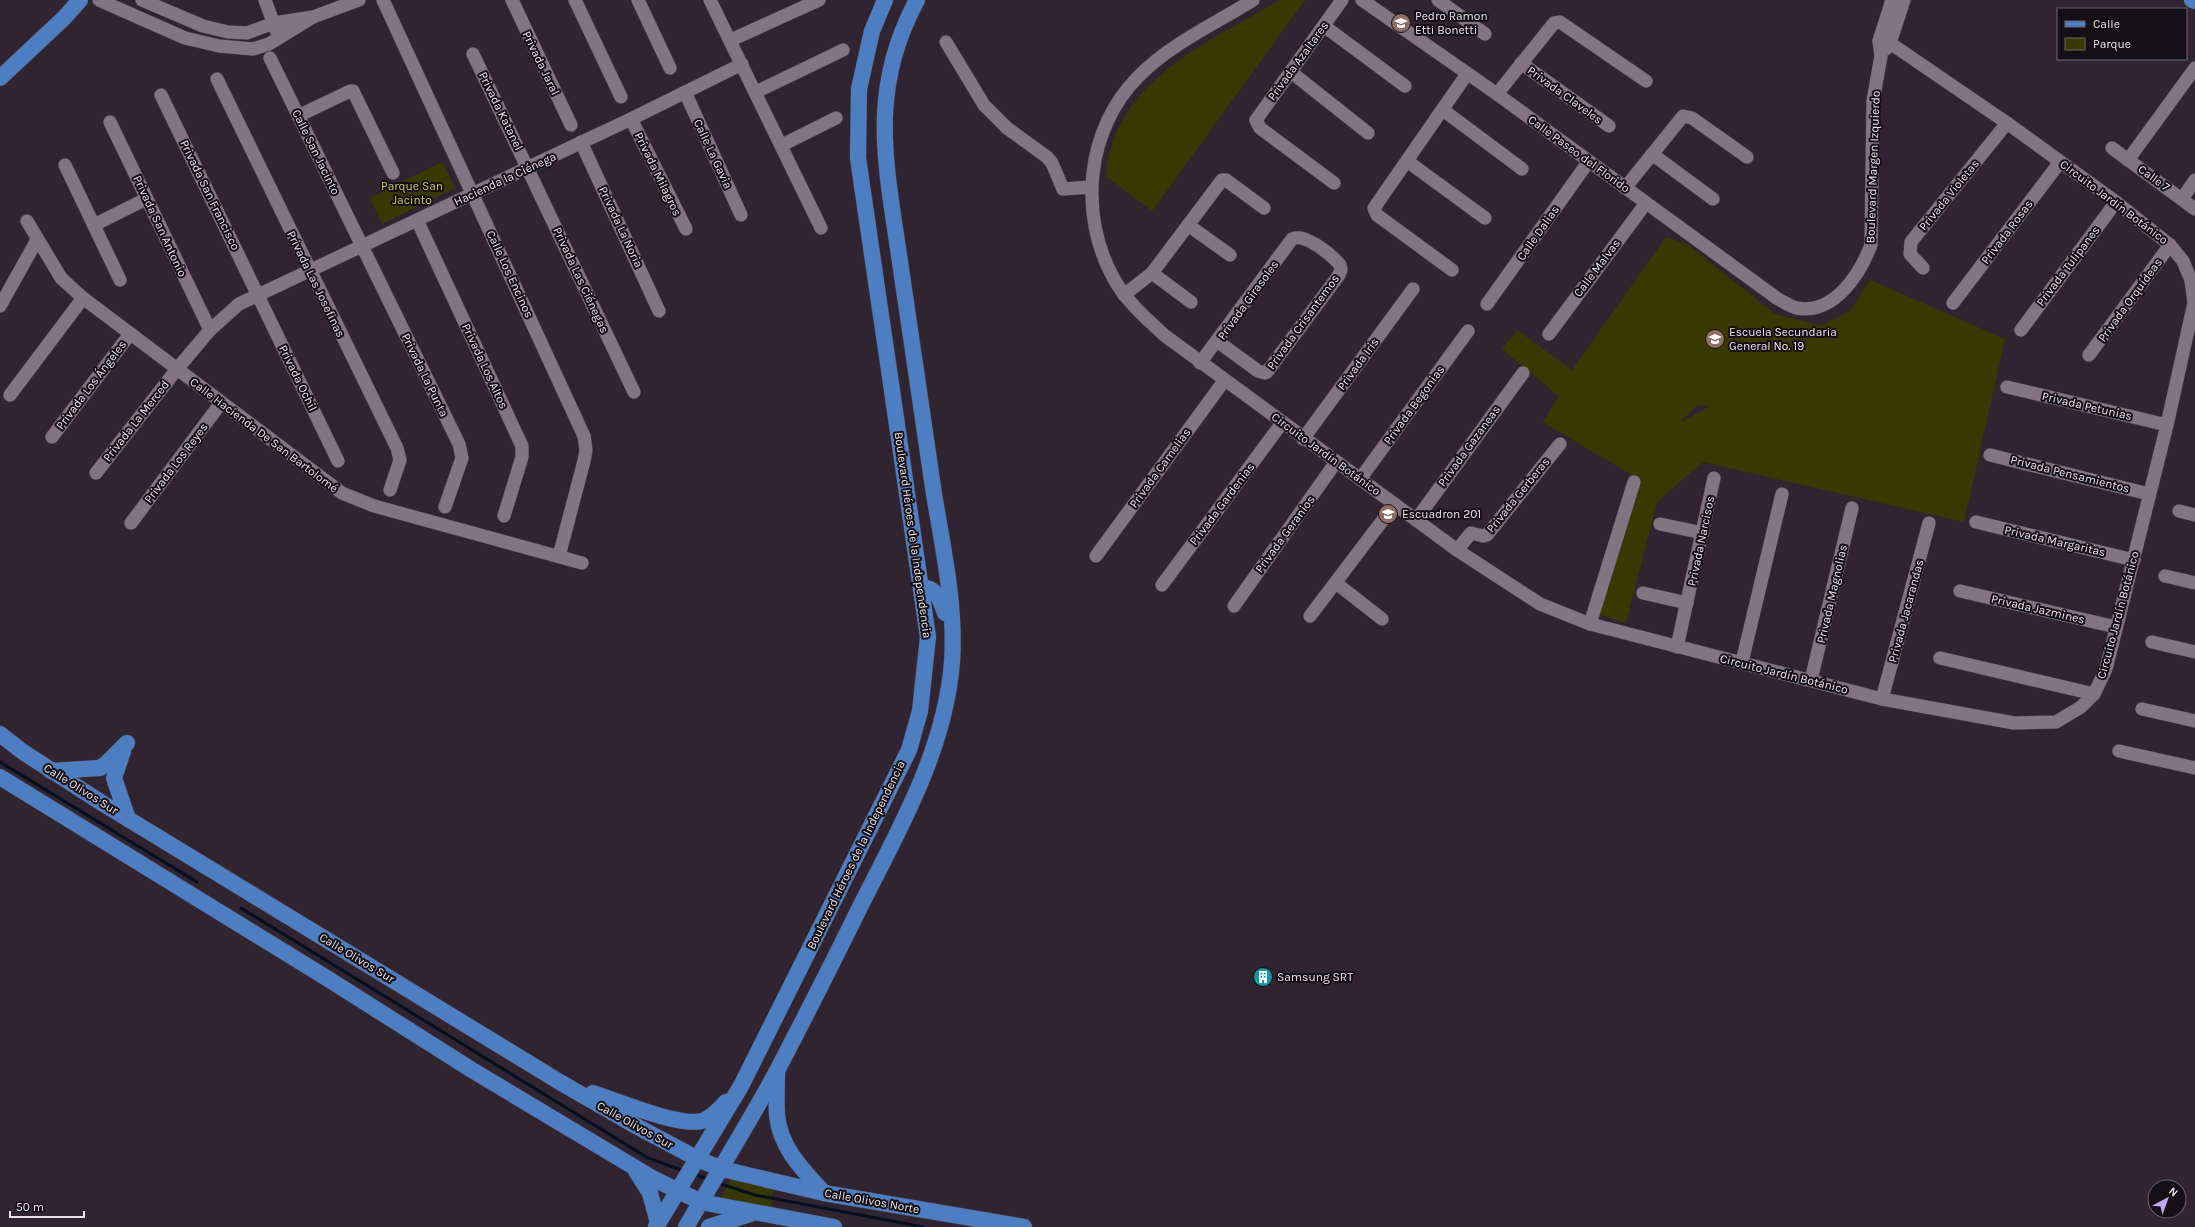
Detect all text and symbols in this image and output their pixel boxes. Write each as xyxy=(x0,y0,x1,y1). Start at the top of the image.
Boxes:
legend xyxy=(2057,8,2187,60)
place label: Pedro Ramon Etti Bonetti xyxy=(1415,9,1488,37)
school or university icon: Pedro Ramon Etti Bonetti xyxy=(1390,12,1412,34)
text: Calle xyxy=(2093,17,2120,31)
street label: Privada Azaltares xyxy=(1265,19,1331,103)
street label: Privada Jaral xyxy=(519,29,563,97)
text: Parque xyxy=(2093,37,2131,51)
street label: Privada Claveles xyxy=(1525,63,1605,127)
street label: Privada Katanel xyxy=(476,69,526,153)
street label: Boulevard Margen Izquierdo xyxy=(1863,90,1883,244)
street label: Calle San Jacinto xyxy=(289,107,343,197)
street label: Calle Paseo del Florido xyxy=(1525,112,1633,196)
street label: Calle La Gavia xyxy=(691,117,735,191)
street label: Privada Milagros xyxy=(632,130,684,218)
street label: Privada San Francisco xyxy=(177,138,243,252)
street label: Hacienda la Ciénega xyxy=(452,149,558,209)
street label: Privada Violetas xyxy=(1916,157,1982,233)
street label: Circuito Jardín Botánico xyxy=(2057,157,2171,247)
street label: Calle 7 xyxy=(2136,162,2173,194)
street label: Privada San Antonio xyxy=(130,173,190,279)
park label: Parque San Jacinto xyxy=(381,179,443,207)
street label: Privada La Noria xyxy=(596,184,646,270)
street label: Privada Rosas xyxy=(1978,197,2036,267)
street label: Calle Dalias xyxy=(1514,203,1562,263)
street label: Privada Tulipanes xyxy=(2033,223,2103,309)
street label: Privada Las Ciénegas xyxy=(550,225,612,335)
street label: Privada Las Josefinas xyxy=(284,228,348,340)
street label: Calle Los Encinos xyxy=(484,228,536,320)
street label: Calle Malvas xyxy=(1571,236,1623,300)
street label: Privada Orquídeas xyxy=(2095,255,2165,345)
street label: Privada Girasoles xyxy=(1215,258,1281,342)
street label: Privada Crisantemos xyxy=(1264,272,1342,372)
street label: Privada Los Altos xyxy=(459,321,511,411)
place label: Escuela Secundaria General No. 19 xyxy=(1729,325,1837,353)
school or university icon: Escuela Secundaria General No. 19 xyxy=(1704,328,1726,350)
street label: Privada La Punta xyxy=(399,331,451,419)
street label: Privada Iris xyxy=(1334,335,1382,393)
street label: Privada Los Ángeles xyxy=(52,337,129,432)
street label: Privada Ochil xyxy=(276,343,320,413)
street label: Privada Begonias xyxy=(1381,363,1447,447)
street label: Calle Hacienda De San Bartolomé xyxy=(187,375,341,495)
street label: Privada La Merced xyxy=(100,378,172,464)
street label: Privada Petunias xyxy=(2041,389,2133,423)
street label: Privada Gazaneas xyxy=(1435,403,1503,489)
street label: Circuito Jardín Botánico xyxy=(1269,410,1383,498)
street label: Privada Los Reyes xyxy=(141,420,211,506)
street label: Privada Camelias xyxy=(1126,425,1194,511)
street label: Boulevard Héroes de la Independencia xyxy=(892,431,934,639)
street label: Privada Pensamientos xyxy=(2009,452,2131,496)
street label: Privada Gerberas xyxy=(1483,455,1553,535)
street label: Privada Gardenias xyxy=(1186,460,1258,548)
street label: Privada Geranios xyxy=(1252,493,1318,575)
street label: Privada Narcisos xyxy=(1685,495,1717,587)
school or university icon: Escuadron 201 xyxy=(1377,503,1399,525)
place label: Escuadron 201 xyxy=(1402,507,1481,521)
street label: Privada Margaritas xyxy=(2003,523,2107,559)
street label: Privada Magnolias xyxy=(1814,543,1850,645)
street label: Circuito Jardín Botánico xyxy=(2094,550,2142,680)
street label: Privada Jacarandas xyxy=(1885,558,1927,664)
street label: Privada Jazmines xyxy=(1990,591,2086,627)
street label: Circuito Jardín Botánico xyxy=(1719,651,1849,697)
street label: Boulevard Héroes de la Independencia xyxy=(804,758,908,952)
street label: Calle Olivos Sur xyxy=(41,761,121,818)
street label: Calle Olivos Sur xyxy=(317,930,398,986)
building icon: Samsung SRT xyxy=(1252,966,1274,988)
place label: Samsung SRT xyxy=(1277,970,1353,984)
street label: Calle Olivos Sur xyxy=(594,1098,676,1152)
north arrow xyxy=(2147,1179,2187,1219)
text: N xyxy=(2166,1184,2180,1199)
street label: Calle Olivos Norte xyxy=(824,1186,920,1216)
scale bar xyxy=(10,1193,84,1219)
text: 50 m xyxy=(16,1200,44,1214)

